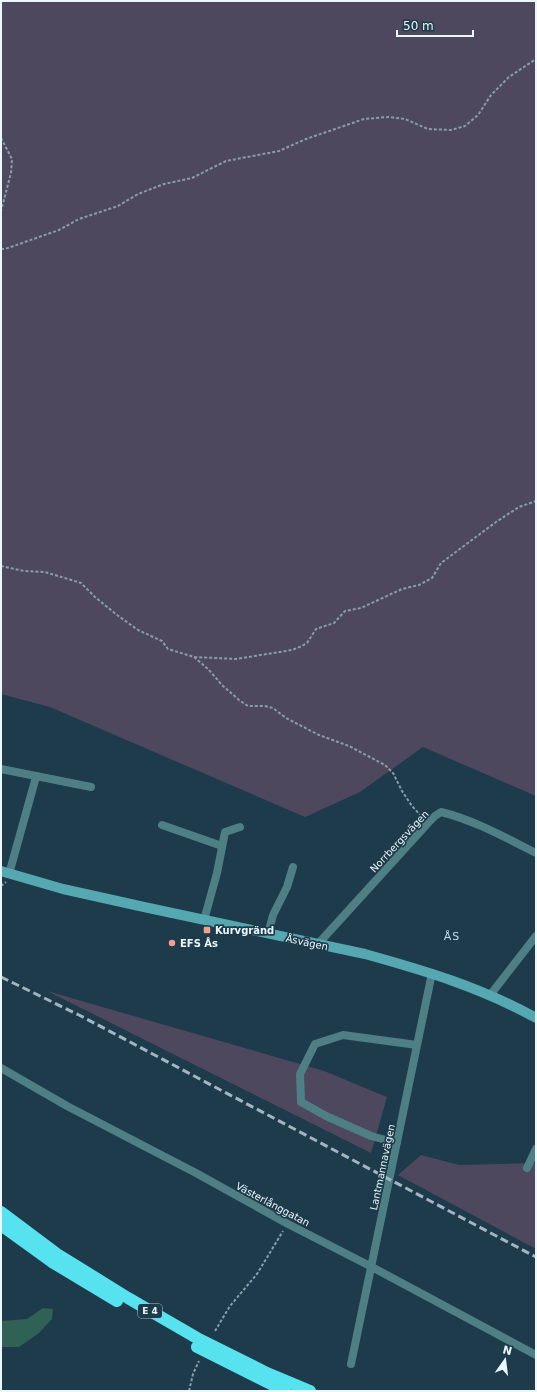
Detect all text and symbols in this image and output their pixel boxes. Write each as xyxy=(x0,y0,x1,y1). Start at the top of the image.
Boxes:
scale bar xyxy=(397,12,473,38)
text: 50 m xyxy=(403,19,434,33)
street label: Norrbergsvägen xyxy=(368,808,431,875)
marker: Kurvgränd xyxy=(202,925,212,935)
place label: Kurvgränd xyxy=(215,925,274,936)
district label: ÅS xyxy=(444,930,460,943)
street label: Åsvägen xyxy=(285,932,329,952)
place label: EFS Ås xyxy=(180,937,218,949)
marker: EFS Ås xyxy=(167,938,177,948)
street label: Lantmannavägen xyxy=(368,1123,397,1211)
street label: Västerlånggatan xyxy=(234,1179,312,1229)
road number: E 4 xyxy=(138,1304,162,1318)
north arrow xyxy=(485,1340,525,1380)
text: N xyxy=(501,1343,513,1358)

